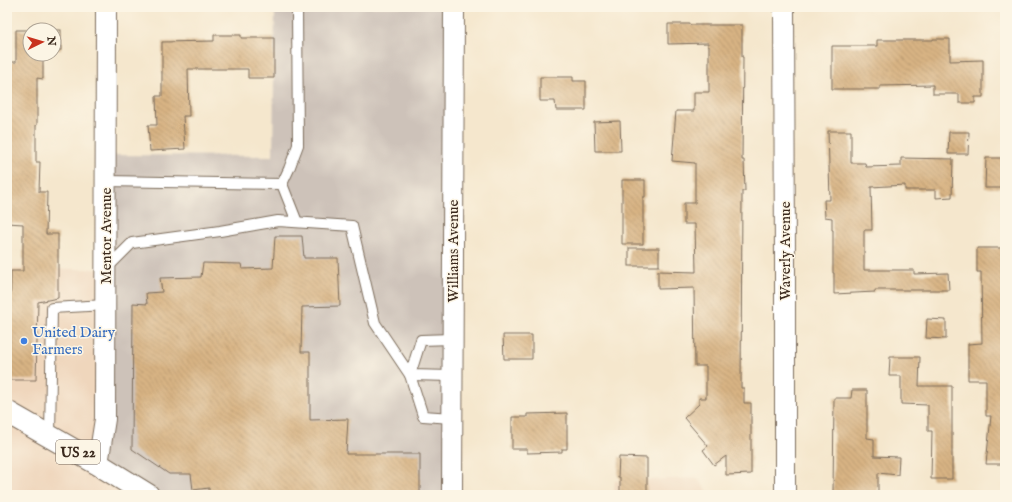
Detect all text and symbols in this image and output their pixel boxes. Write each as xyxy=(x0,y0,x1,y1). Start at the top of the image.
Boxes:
north arrow xyxy=(22,22,62,62)
text: N xyxy=(43,35,58,47)
street label: Mentor Avenue xyxy=(97,188,116,284)
street label: Williams Avenue xyxy=(444,199,463,303)
street label: Waverly Avenue xyxy=(776,201,795,301)
place label: United Dairy Farmers xyxy=(32,323,116,359)
marker: United Dairy Farmers xyxy=(19,336,29,346)
road number: US 22 xyxy=(56,440,100,464)

